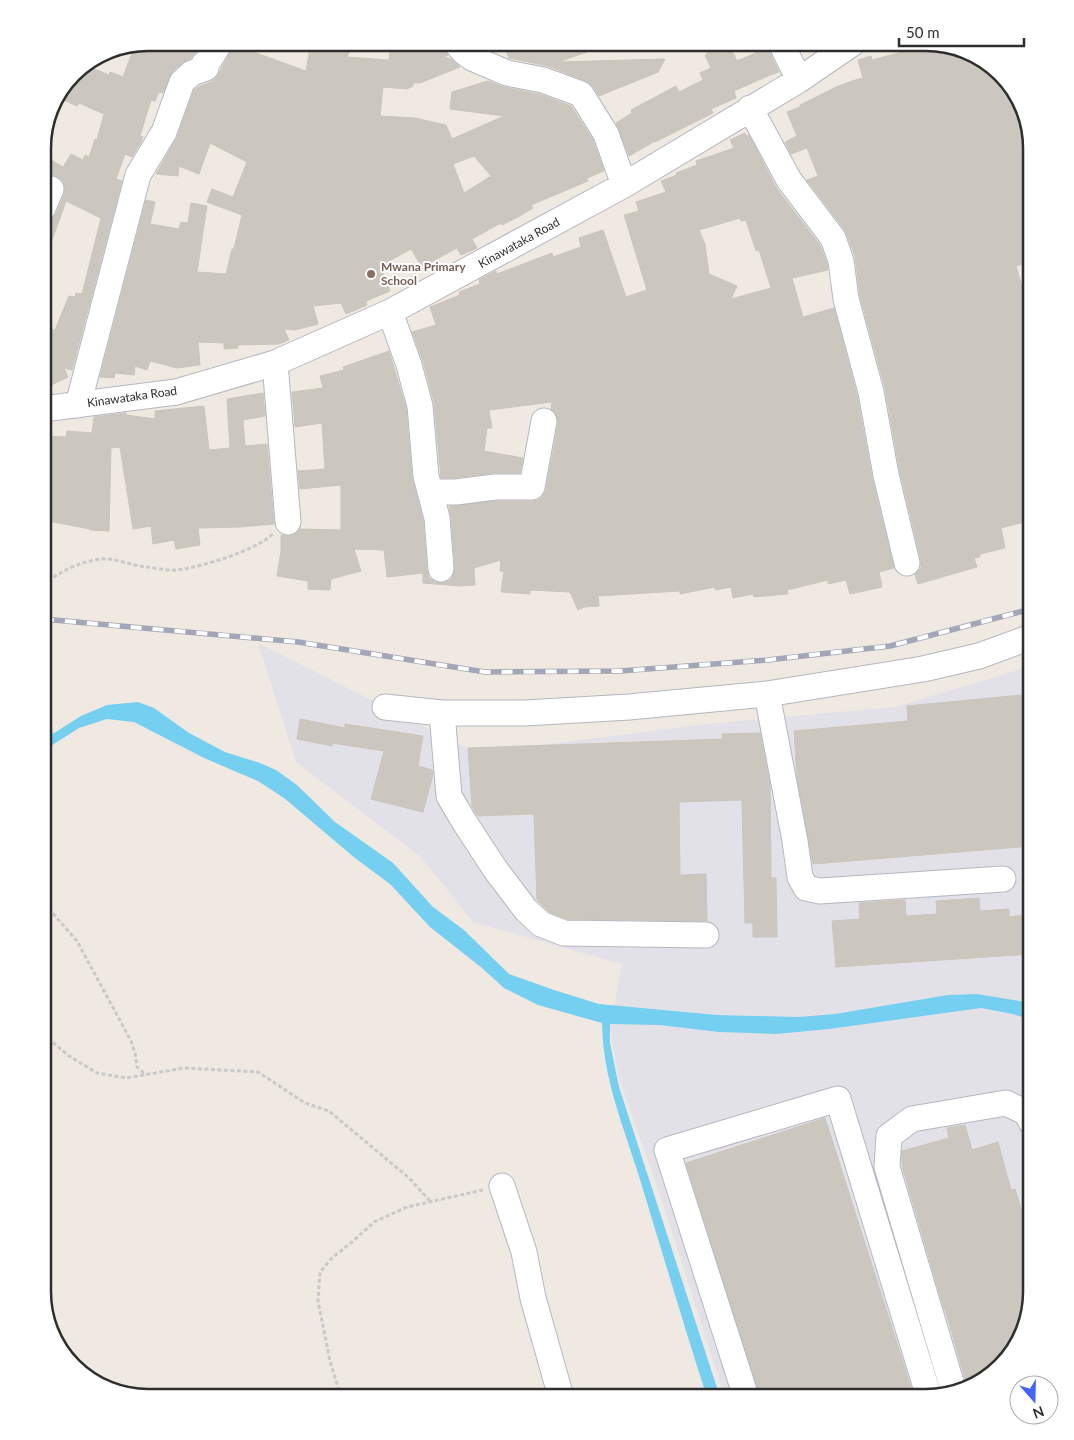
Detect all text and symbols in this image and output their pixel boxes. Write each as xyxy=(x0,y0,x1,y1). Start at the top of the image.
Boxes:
scale bar xyxy=(899,15,1024,47)
text: 50 m xyxy=(906,23,940,41)
street label: Kinawataka Road xyxy=(475,214,562,271)
place label: Mwana Primary School xyxy=(381,259,466,288)
marker: Mwana Primary School xyxy=(365,268,377,280)
street label: Kinawataka Road xyxy=(86,383,178,410)
north arrow xyxy=(1009,1375,1059,1425)
text: N xyxy=(1031,1403,1047,1423)

